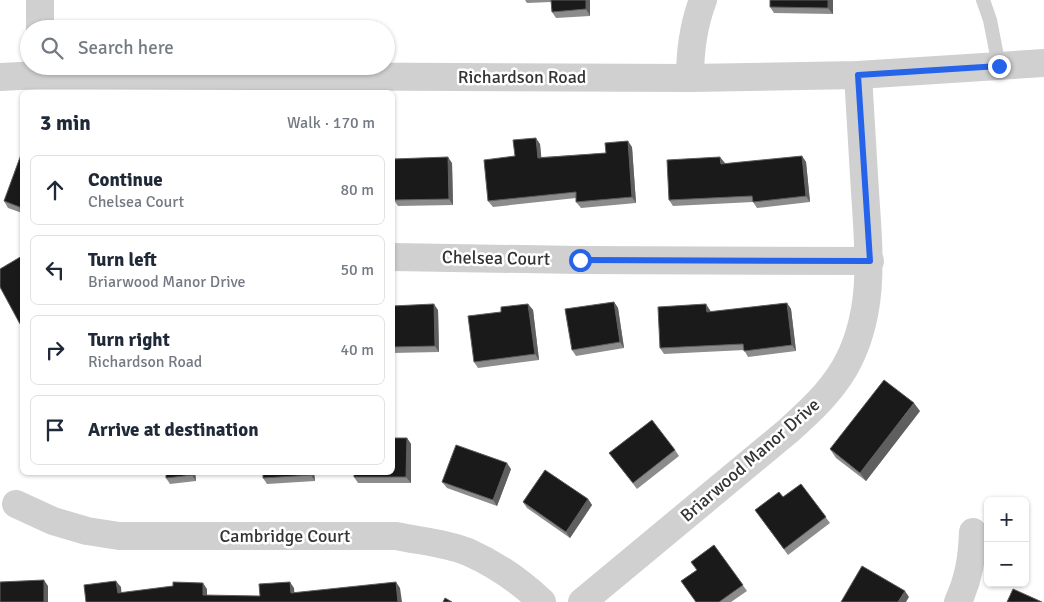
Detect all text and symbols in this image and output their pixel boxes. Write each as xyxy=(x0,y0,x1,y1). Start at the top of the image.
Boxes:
search box xyxy=(20,20,395,75)
icon: search xyxy=(38,34,66,62)
text: Search here xyxy=(78,36,174,60)
route end xyxy=(988,55,1011,78)
street label: Richardson Road xyxy=(458,66,586,88)
text: 3 min xyxy=(40,110,91,136)
text: Walk · 170 m xyxy=(287,113,375,133)
text: Continue xyxy=(88,168,163,192)
icon: ahead xyxy=(41,176,69,204)
text: 80 m xyxy=(340,180,374,200)
text: Chelsea Court xyxy=(88,192,184,212)
street label: Chelsea Court xyxy=(442,246,550,270)
text: Turn left xyxy=(88,248,157,272)
route start xyxy=(569,249,592,272)
icon: left xyxy=(41,256,69,284)
text: 50 m xyxy=(340,260,374,280)
text: Briarwood Manor Drive xyxy=(88,272,246,292)
text: Turn right xyxy=(88,328,170,352)
icon: right xyxy=(41,336,69,364)
text: 40 m xyxy=(340,340,374,360)
text: Richardson Road xyxy=(88,352,202,372)
street label: Briarwood Manor Drive xyxy=(676,394,824,526)
icon: arrive xyxy=(41,416,69,444)
text: Arrive at destination xyxy=(88,418,259,442)
map controls xyxy=(984,497,1029,587)
button: + xyxy=(984,497,1029,542)
street label: Cambridge Court xyxy=(220,525,350,547)
button: − xyxy=(984,542,1029,587)

